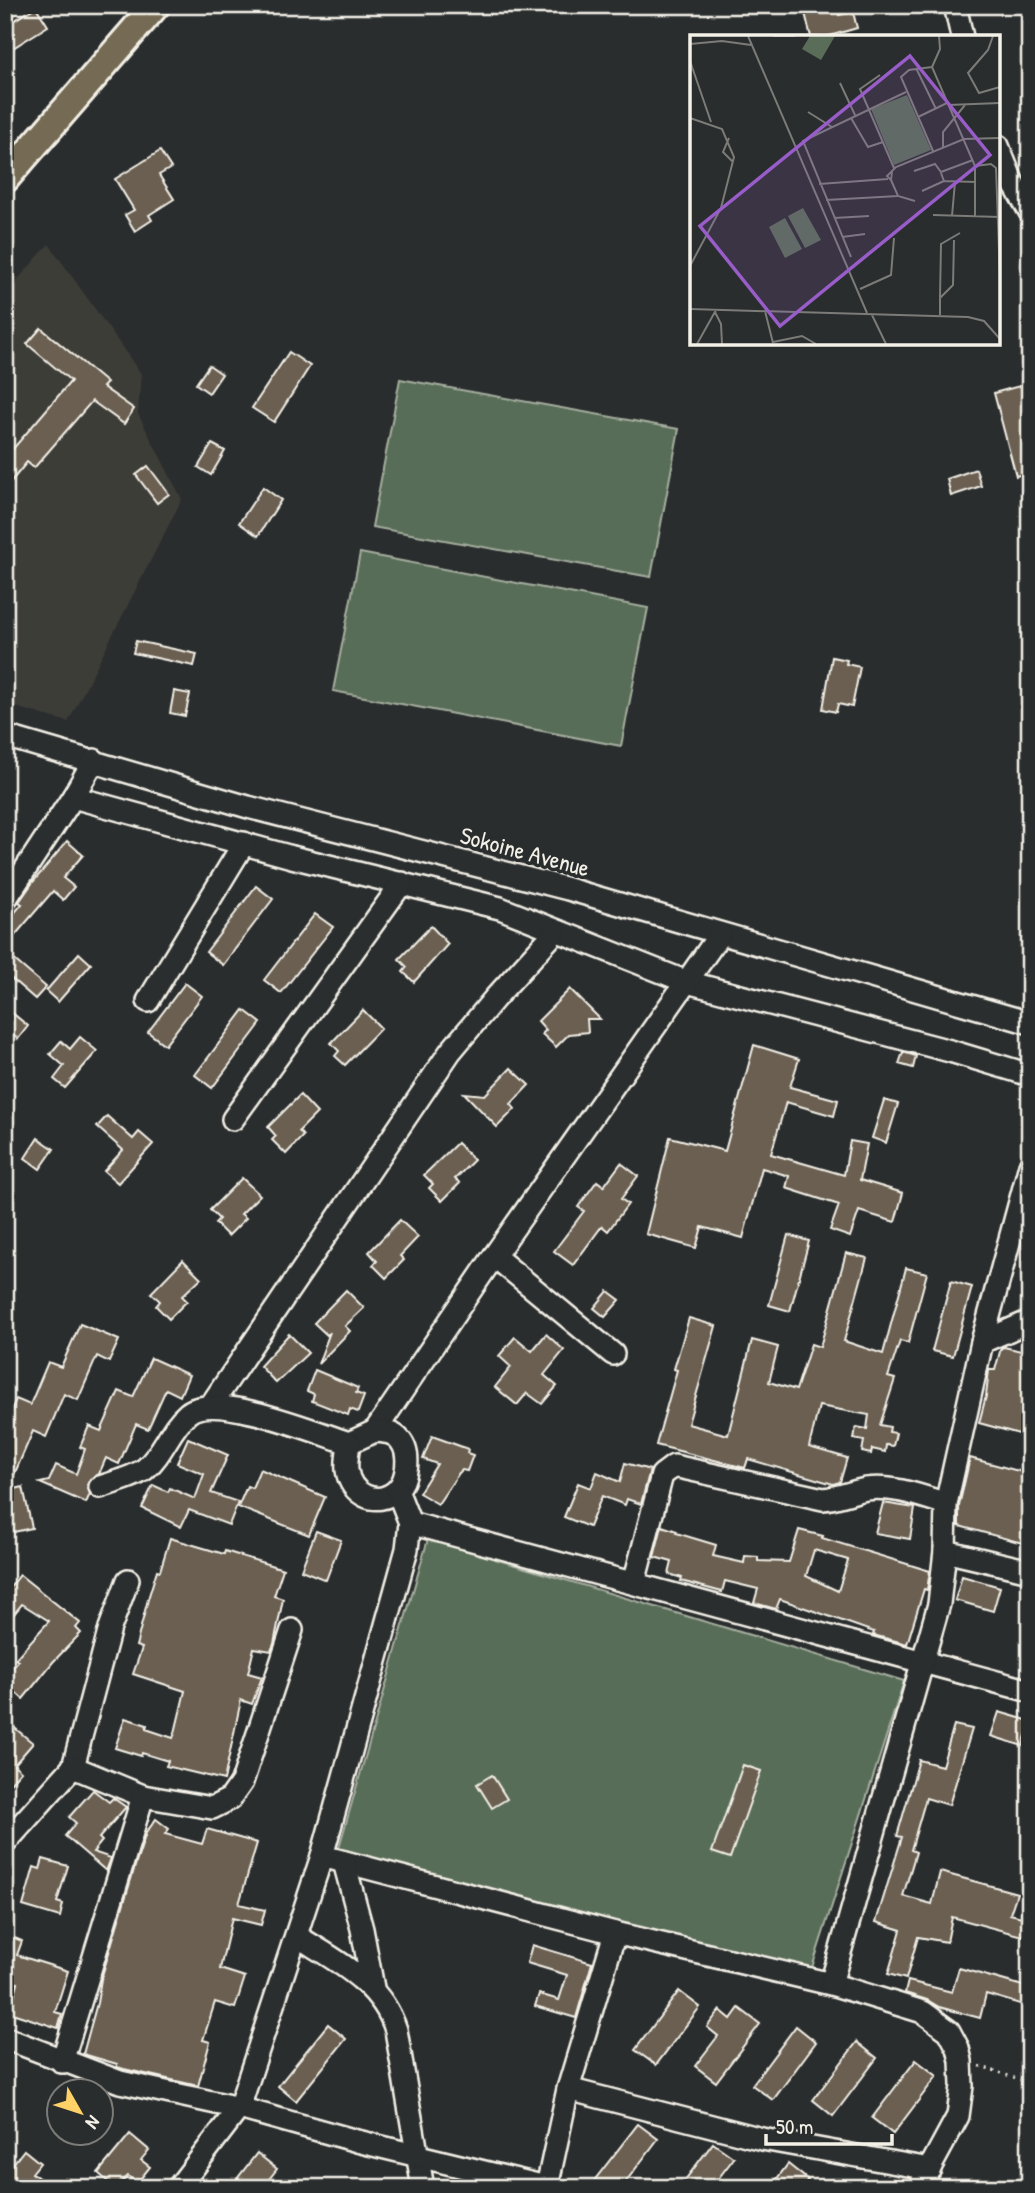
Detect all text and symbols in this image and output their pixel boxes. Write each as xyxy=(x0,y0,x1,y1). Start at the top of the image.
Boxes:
inset map xyxy=(690,35,1000,345)
street label: Sokoine Avenue xyxy=(457,818,594,884)
north arrow xyxy=(46,2078,116,2148)
scale bar xyxy=(766,2102,892,2146)
text: N xyxy=(80,2111,106,2135)
text: 50 m xyxy=(776,2112,813,2141)

